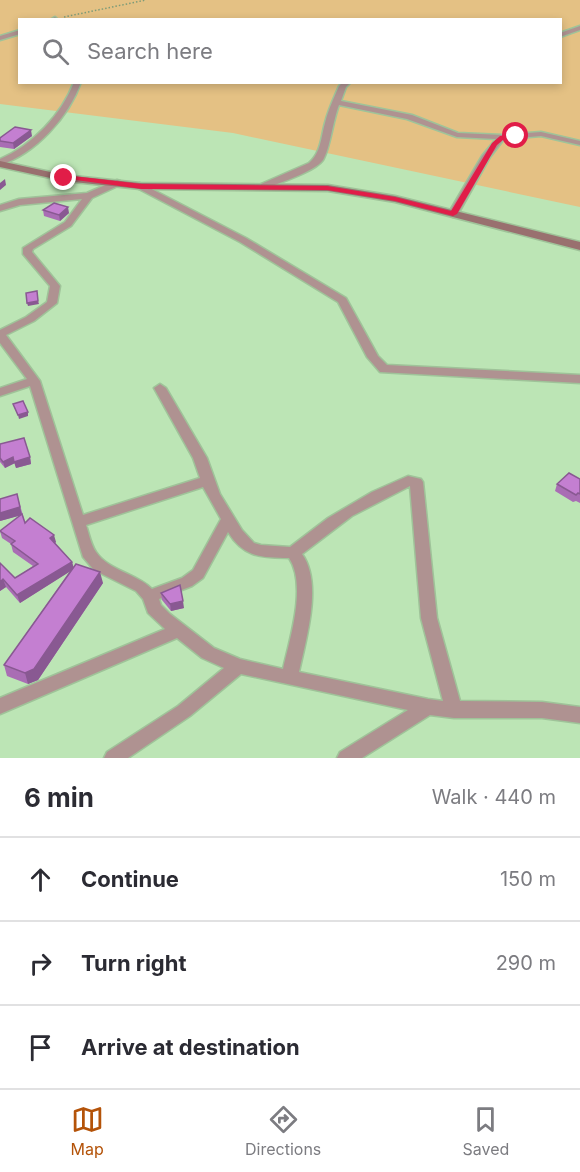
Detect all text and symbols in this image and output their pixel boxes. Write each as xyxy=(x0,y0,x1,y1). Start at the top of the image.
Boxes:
search box xyxy=(18,18,562,84)
icon: search xyxy=(39,35,72,68)
text: Search here xyxy=(87,38,213,64)
route start xyxy=(502,122,528,148)
route end xyxy=(50,164,76,190)
text: 6 min xyxy=(24,782,94,813)
text: Walk · 440 m xyxy=(432,785,556,809)
icon: ahead xyxy=(24,863,57,896)
text: Continue xyxy=(81,866,179,892)
text: 150 m xyxy=(500,867,556,891)
icon: right xyxy=(24,947,57,980)
text: Turn right xyxy=(81,950,187,976)
text: 290 m xyxy=(496,951,556,975)
icon: arrive xyxy=(24,1031,57,1064)
text: Arrive at destination xyxy=(81,1034,300,1060)
tab: Map xyxy=(71,1103,104,1159)
tab: Directions xyxy=(245,1103,321,1159)
tab: Saved xyxy=(463,1103,509,1159)

